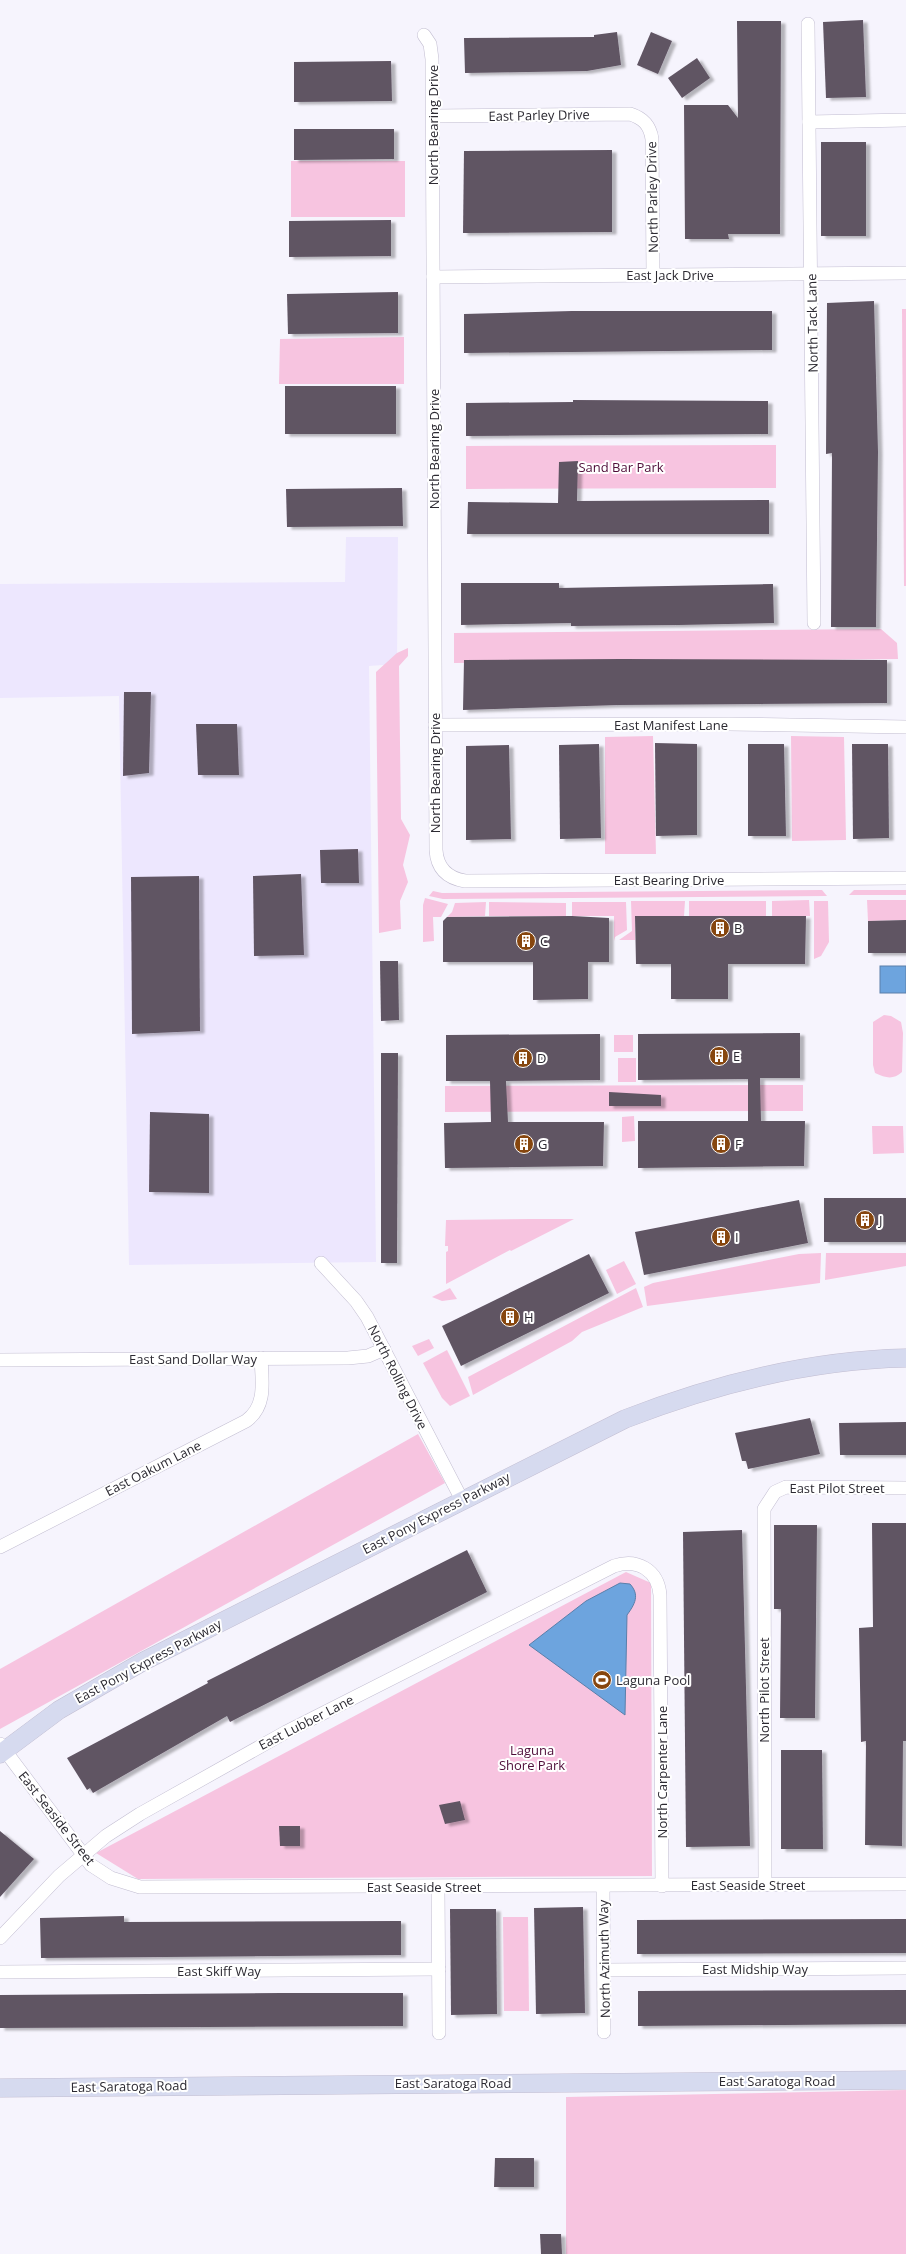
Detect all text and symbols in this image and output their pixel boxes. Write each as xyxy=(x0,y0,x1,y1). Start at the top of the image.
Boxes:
street label: North Bearing Drive xyxy=(424,65,442,185)
street label: East Parley Drive xyxy=(488,105,590,125)
street label: North Parley Drive xyxy=(642,141,662,253)
street label: East Jack Drive xyxy=(626,266,714,284)
street label: North Tack Lane xyxy=(802,273,822,373)
street label: North Bearing Drive xyxy=(425,389,443,509)
park label: Sand Bar Park xyxy=(578,458,664,476)
street label: North Bearing Drive xyxy=(426,713,444,833)
street label: East Manifest Lane xyxy=(614,716,728,734)
street label: East Bearing Drive xyxy=(614,871,724,889)
building icon: B xyxy=(709,917,731,939)
place label: B xyxy=(734,919,742,937)
building icon: C xyxy=(515,930,537,952)
place label: C xyxy=(540,932,548,950)
building icon: E xyxy=(708,1045,730,1067)
building icon: D xyxy=(512,1047,534,1069)
place label: E xyxy=(733,1047,740,1065)
place label: D xyxy=(537,1049,546,1067)
building icon: G xyxy=(513,1133,535,1155)
building icon: F xyxy=(710,1133,732,1155)
place label: G xyxy=(538,1135,547,1153)
place label: F xyxy=(735,1135,742,1153)
building icon: J xyxy=(854,1209,876,1231)
place label: J xyxy=(877,1211,883,1229)
building icon: I xyxy=(710,1226,732,1248)
place label: I xyxy=(735,1228,739,1246)
building icon: H xyxy=(499,1306,521,1328)
place label: H xyxy=(524,1308,534,1326)
street label: North Rolling Drive xyxy=(364,1322,432,1432)
street label: East Sand Dollar Way xyxy=(129,1350,257,1368)
street label: East Oakum Lane xyxy=(102,1436,204,1500)
street label: East Pony Express Parkway xyxy=(359,1468,513,1558)
street label: East Pilot Street xyxy=(789,1479,885,1497)
street label: East Pony Express Parkway xyxy=(72,1614,225,1707)
street label: North Pilot Street xyxy=(755,1637,773,1743)
sports icon: Laguna Pool xyxy=(591,1669,613,1691)
place label: Laguna Pool xyxy=(616,1671,690,1689)
street label: East Lubber Lane xyxy=(255,1690,357,1754)
street label: North Carpenter Lane xyxy=(653,1706,671,1838)
park label: Laguna Shore Park xyxy=(499,1741,565,1774)
street label: East Seaside Street xyxy=(15,1767,100,1869)
street label: East Seaside Street xyxy=(691,1876,806,1894)
street label: East Seaside Street xyxy=(367,1878,482,1896)
street label: North Azimuth Way xyxy=(594,1899,614,2018)
street label: East Midship Way xyxy=(702,1960,809,1978)
street label: East Skiff Way xyxy=(177,1962,261,1980)
street label: East Saratoga Road xyxy=(719,2072,835,2090)
street label: East Saratoga Road xyxy=(395,2074,511,2092)
street label: East Saratoga Road xyxy=(71,2076,187,2096)

